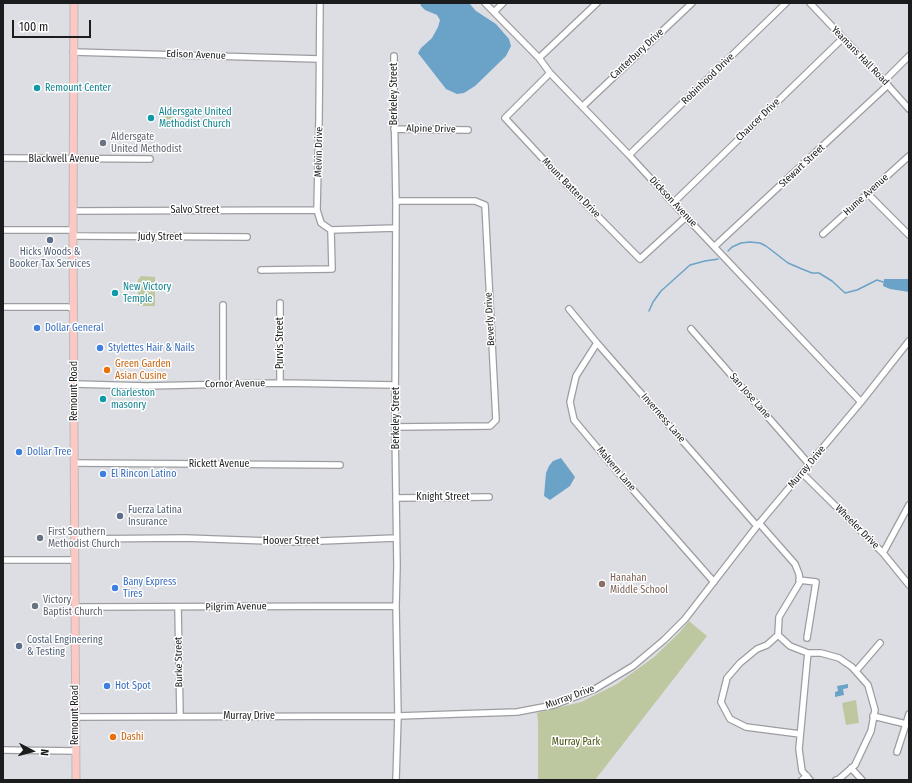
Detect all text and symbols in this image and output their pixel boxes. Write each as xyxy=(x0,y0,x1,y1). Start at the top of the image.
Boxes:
scale bar xyxy=(14,12,93,38)
text: 100 m xyxy=(19,20,48,34)
street label: Yeamans Hall Road xyxy=(829,24,891,88)
street label: Canterbury Drive xyxy=(608,26,666,82)
street label: Edison Avenue xyxy=(166,48,226,62)
street label: Robinhood Drive xyxy=(679,51,737,107)
street label: Berkeley Street xyxy=(388,63,400,125)
place label: Remount Center xyxy=(45,82,111,94)
marker: Remount Center xyxy=(32,83,42,93)
street label: Chaucer Drive xyxy=(734,96,782,144)
place label: Aldersgate United Methodist Church xyxy=(159,106,232,130)
marker: Aldersgate United Methodist Church xyxy=(146,113,156,123)
street label: Alpine Drive xyxy=(406,123,456,135)
street label: Melvin Drive xyxy=(313,127,325,177)
place label: Aldersgate United Methodist xyxy=(111,131,182,154)
marker: Aldersgate United Methodist xyxy=(98,138,108,148)
street label: Stewart Street xyxy=(777,142,827,190)
street label: Blackwell Avenue xyxy=(28,153,100,165)
street label: Mount Batten Drive xyxy=(539,155,603,221)
street label: Hume Avenue xyxy=(841,172,891,218)
street label: Dickson Avenue xyxy=(647,174,699,230)
street label: Salvo Street xyxy=(171,204,219,216)
street label: Judy Street xyxy=(138,231,182,243)
marker: Hicks Woods & Booker Tax Services xyxy=(45,235,55,245)
place label: Hicks Woods & Booker Tax Services xyxy=(10,246,90,270)
place label: New Victory Temple xyxy=(123,281,171,304)
marker: New Victory Temple xyxy=(110,288,120,298)
street label: Beverly Drive xyxy=(483,292,497,346)
street label: Purvis Street xyxy=(274,317,286,369)
place label: Dollar General xyxy=(45,322,104,334)
marker: Dollar General xyxy=(32,323,42,333)
place label: Stylettes Hair & Nails xyxy=(108,342,195,354)
marker: Stylettes Hair & Nails xyxy=(95,343,105,353)
place label: Green Garden Asian Cusine xyxy=(115,358,171,382)
street label: Remount Road xyxy=(68,361,80,421)
marker: Green Garden Asian Cusine xyxy=(102,365,112,375)
street label: San Jose Lane xyxy=(727,371,773,421)
street label: Cornor Avenue xyxy=(205,377,265,391)
place label: Charleston masonry xyxy=(111,387,155,410)
street label: Berkeley Street xyxy=(390,387,402,449)
street label: Inverness Lane xyxy=(638,391,688,445)
marker: Charleston masonry xyxy=(98,394,108,404)
street label: Murray Drive xyxy=(786,443,828,491)
street label: Malvern Lane xyxy=(594,444,638,494)
place label: Dollar Tree xyxy=(27,446,71,458)
marker: Dollar Tree xyxy=(14,447,24,457)
street label: Rickett Avenue xyxy=(189,458,249,470)
place label: El Rincon Latino xyxy=(111,468,176,480)
marker: El Rincon Latino xyxy=(98,469,108,479)
street label: Knight Street xyxy=(416,491,470,503)
street label: Wheeler Drive xyxy=(833,503,881,551)
place label: Fuerza Latina Insurance xyxy=(128,504,182,528)
marker: Fuerza Latina Insurance xyxy=(115,511,125,521)
place label: First Southern Methodist Church xyxy=(48,526,120,550)
marker: First Southern Methodist Church xyxy=(35,533,45,543)
street label: Hoover Street xyxy=(263,535,319,547)
place label: Hanahan Middle School xyxy=(610,572,668,596)
place label: Bany Express Tires xyxy=(123,576,176,600)
marker: Hanahan Middle School xyxy=(597,579,607,589)
marker: Bany Express Tires xyxy=(110,583,120,593)
place label: Victory Baptist Church xyxy=(43,594,103,618)
street label: Pilgrim Avenue xyxy=(205,600,267,614)
marker: Victory Baptist Church xyxy=(30,601,40,611)
place label: Costal Engineering & Testing xyxy=(27,634,103,658)
street label: Burke Street xyxy=(173,637,185,687)
marker: Costal Engineering & Testing xyxy=(14,641,24,651)
place label: Hot Spot xyxy=(115,680,151,692)
marker: Hot Spot xyxy=(102,681,112,691)
street label: Murray Drive xyxy=(544,683,596,711)
street label: Remount Road xyxy=(69,685,81,745)
street label: Murray Drive xyxy=(223,710,275,722)
north arrow xyxy=(12,731,52,771)
place label: Dashi xyxy=(121,731,144,743)
marker: Dashi xyxy=(108,732,118,742)
park label: Murray Park xyxy=(552,736,600,748)
text: N xyxy=(38,748,51,756)

